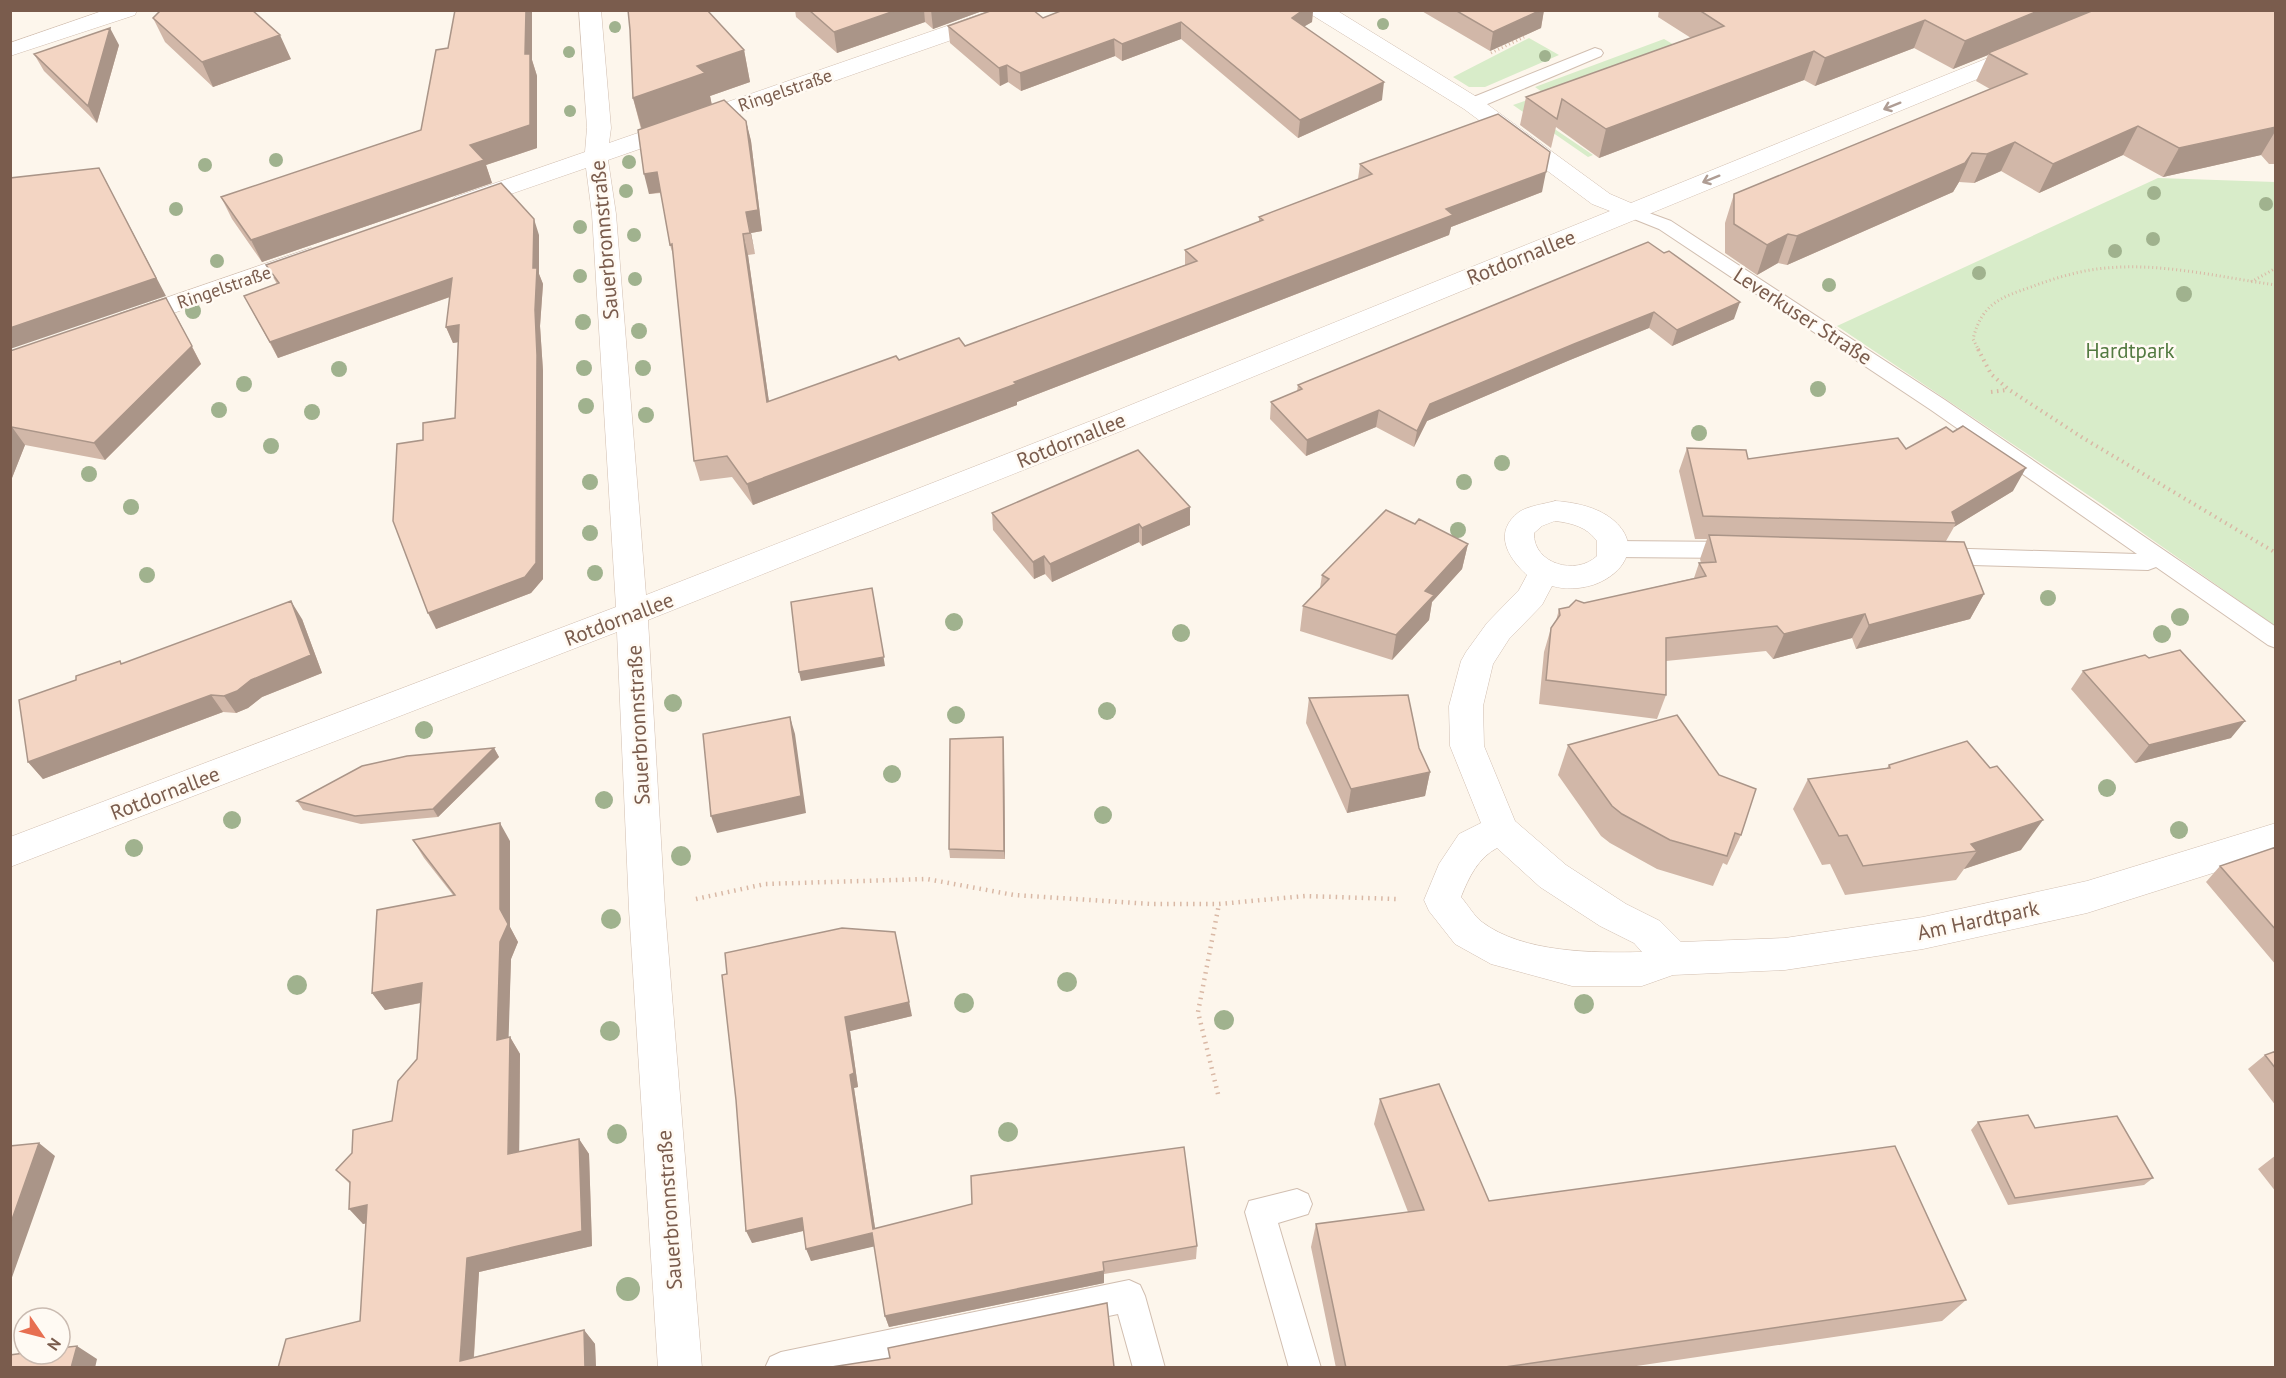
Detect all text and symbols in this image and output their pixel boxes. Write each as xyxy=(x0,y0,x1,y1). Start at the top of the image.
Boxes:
street label: Ringelstraße xyxy=(735,63,835,117)
one-way arrow xyxy=(1883,101,1901,112)
street label: Sauerbronnstraße xyxy=(584,159,624,321)
one-way arrow xyxy=(1702,174,1721,185)
street label: Rotdornallee xyxy=(1463,223,1579,291)
street label: Ringelstraße xyxy=(174,260,274,314)
street label: Leverkuser Straße xyxy=(1729,261,1877,371)
park label: Hardtpark xyxy=(2085,337,2175,364)
street label: Rotdornallee xyxy=(1013,406,1129,474)
street label: Rotdornallee xyxy=(561,586,677,652)
street label: Sauerbronnstraße xyxy=(620,644,656,806)
street label: Rotdornallee xyxy=(107,760,223,826)
street label: Am Hardtpark xyxy=(1915,894,2041,946)
street label: Sauerbronnstraße xyxy=(650,1129,688,1291)
north arrow xyxy=(12,1306,72,1366)
text: N xyxy=(43,1335,65,1355)

